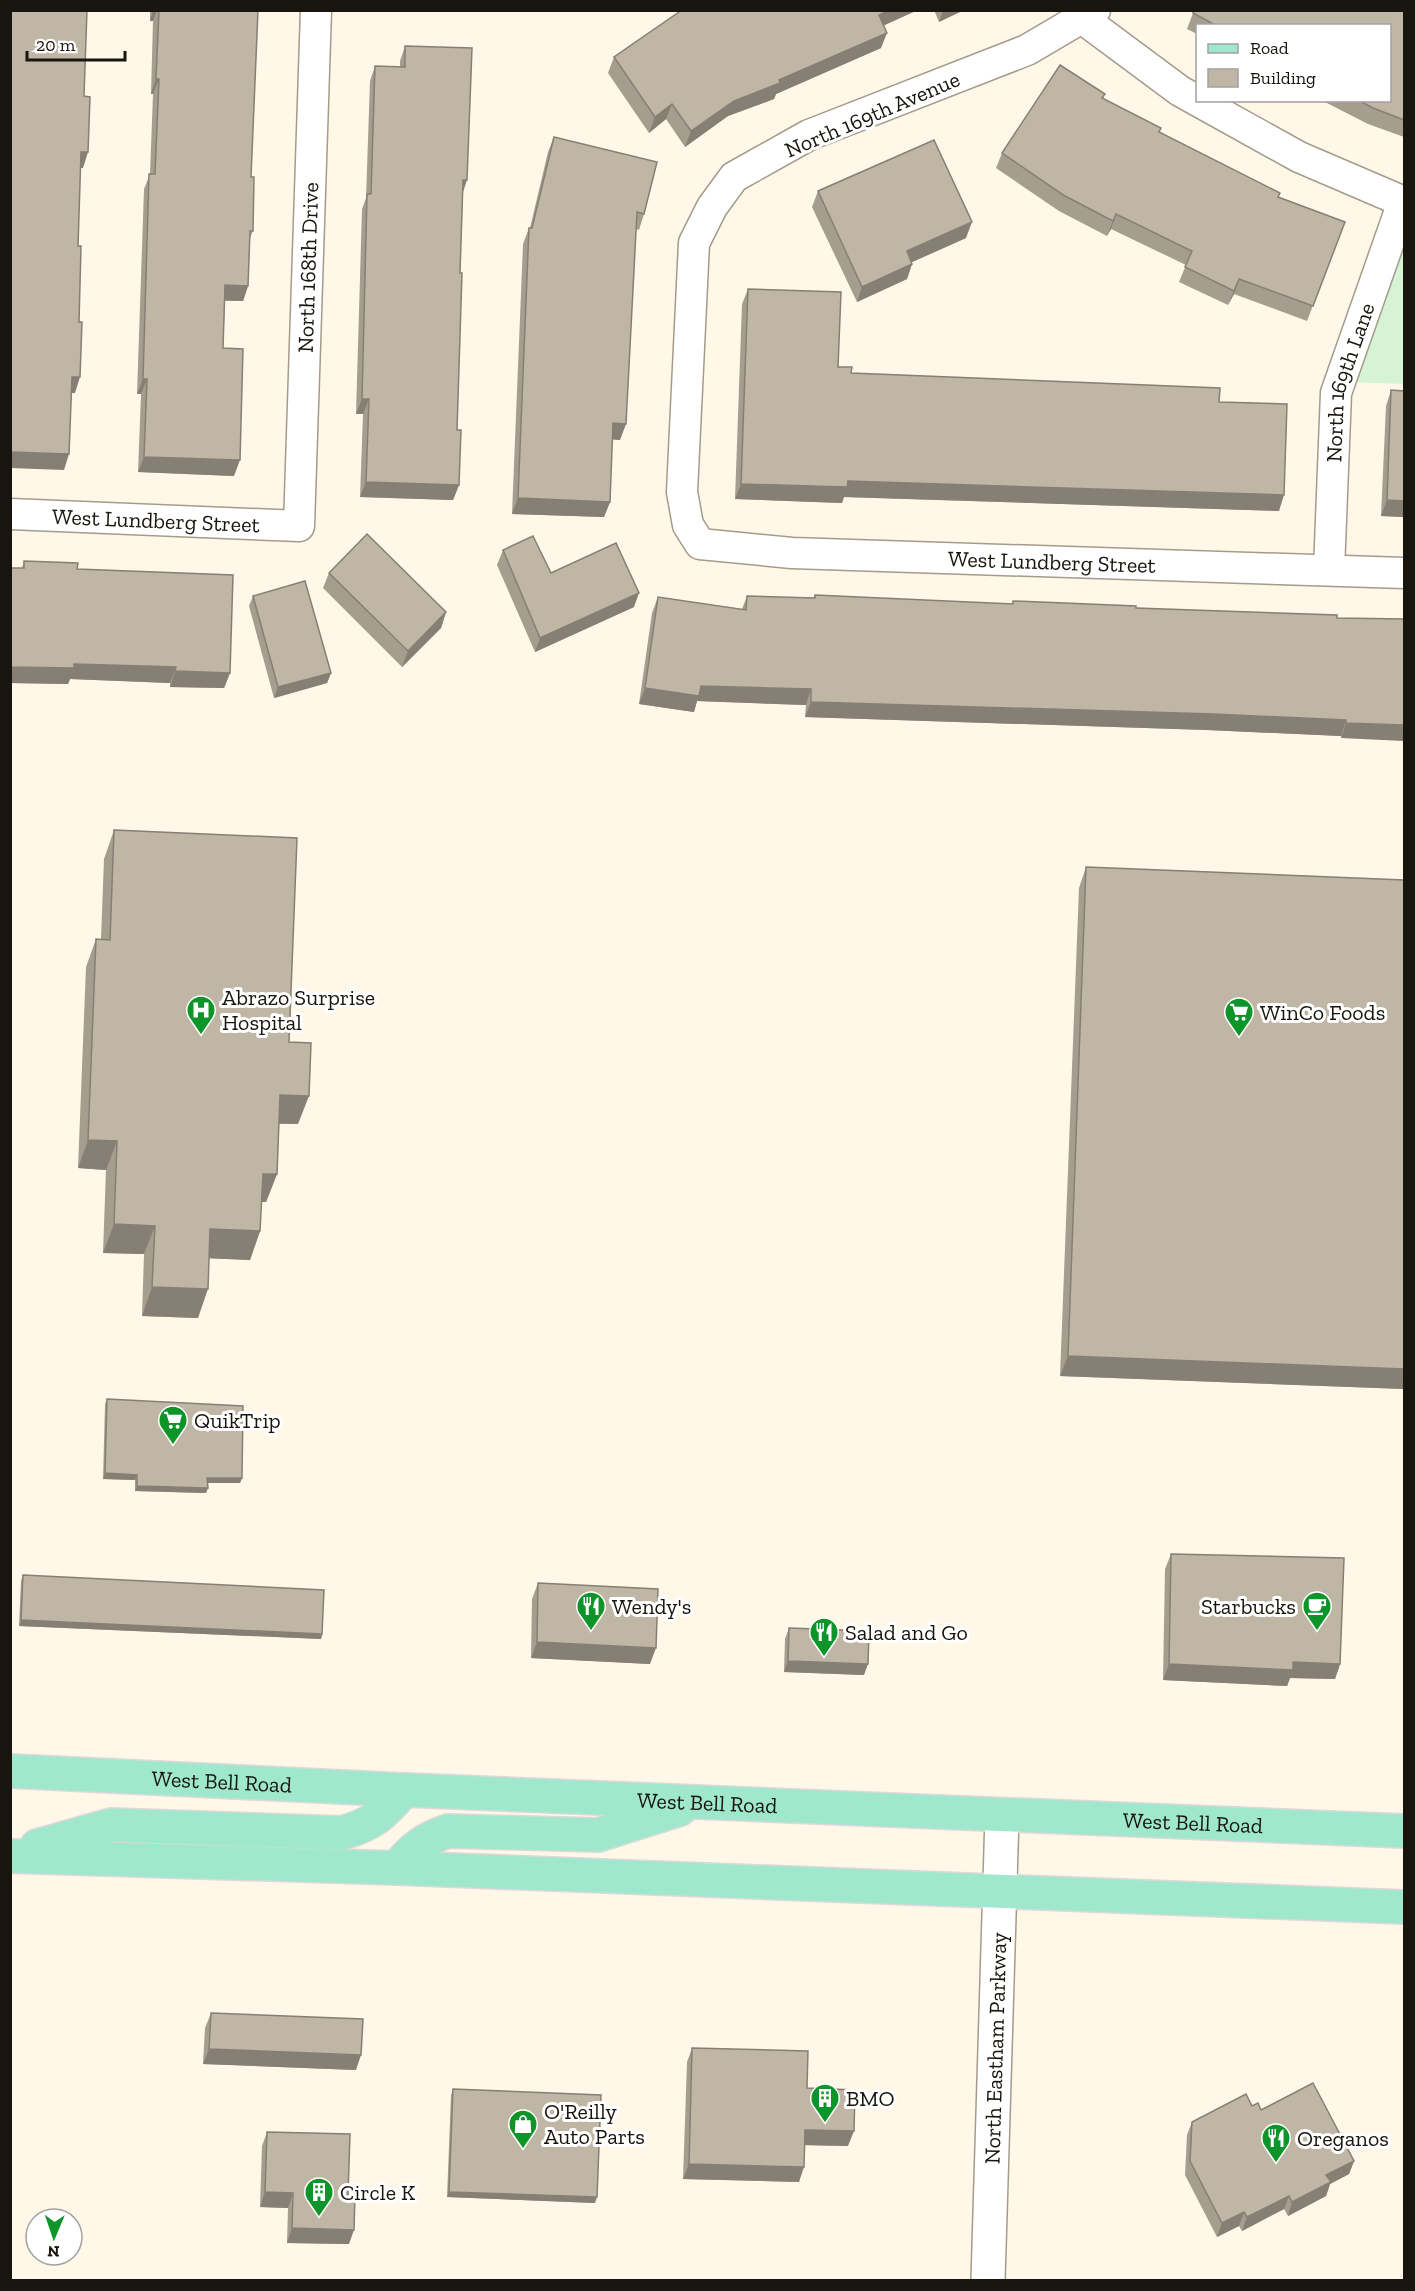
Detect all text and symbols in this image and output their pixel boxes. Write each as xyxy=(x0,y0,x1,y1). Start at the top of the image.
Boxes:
scale bar xyxy=(27,24,124,62)
legend xyxy=(1196,24,1391,102)
text: 20 m xyxy=(36,34,76,56)
text: Road xyxy=(1250,37,1289,59)
street label: North 169th Avenue xyxy=(781,65,964,164)
text: Building xyxy=(1250,67,1316,89)
street label: North 168th Drive xyxy=(292,182,324,353)
street label: North 169th Lane xyxy=(1320,299,1381,463)
street label: West Lundberg Street xyxy=(51,503,261,538)
street label: West Lundberg Street xyxy=(947,545,1157,579)
place label: Abrazo Surprise Hospital xyxy=(222,984,375,1036)
hospital icon: Abrazo Surprise Hospital xyxy=(185,994,217,1036)
supermarket icon: WinCo Foods xyxy=(1223,996,1255,1038)
place label: WinCo Foods xyxy=(1260,999,1385,1026)
supermarket icon: QuikTrip xyxy=(157,1404,189,1446)
place label: QuikTrip xyxy=(194,1407,281,1434)
restaurant icon: Wendy's xyxy=(575,1590,607,1632)
cafe icon: Starbucks xyxy=(1301,1590,1333,1632)
place label: Wendy's xyxy=(612,1593,691,1620)
place label: Starbucks xyxy=(1201,1593,1296,1620)
restaurant icon: Salad and Go xyxy=(808,1616,840,1658)
place label: Salad and Go xyxy=(845,1619,968,1646)
street label: West Bell Road xyxy=(151,1765,292,1799)
street label: West Bell Road xyxy=(637,1787,778,1819)
street label: West Bell Road xyxy=(1122,1806,1264,1839)
street label: North Eastham Parkway xyxy=(979,1931,1013,2164)
building icon: BMO xyxy=(809,2082,841,2124)
place label: BMO xyxy=(846,2085,894,2112)
place label: O'Reilly Auto Parts xyxy=(544,2098,645,2150)
shop icon: O'Reilly Auto Parts xyxy=(507,2108,539,2150)
restaurant icon: Oreganos xyxy=(1260,2122,1292,2164)
place label: Oreganos xyxy=(1297,2125,1389,2152)
building icon: Circle K xyxy=(303,2176,335,2218)
place label: Circle K xyxy=(340,2179,415,2206)
north arrow xyxy=(24,2207,84,2267)
text: N xyxy=(47,2242,60,2261)

